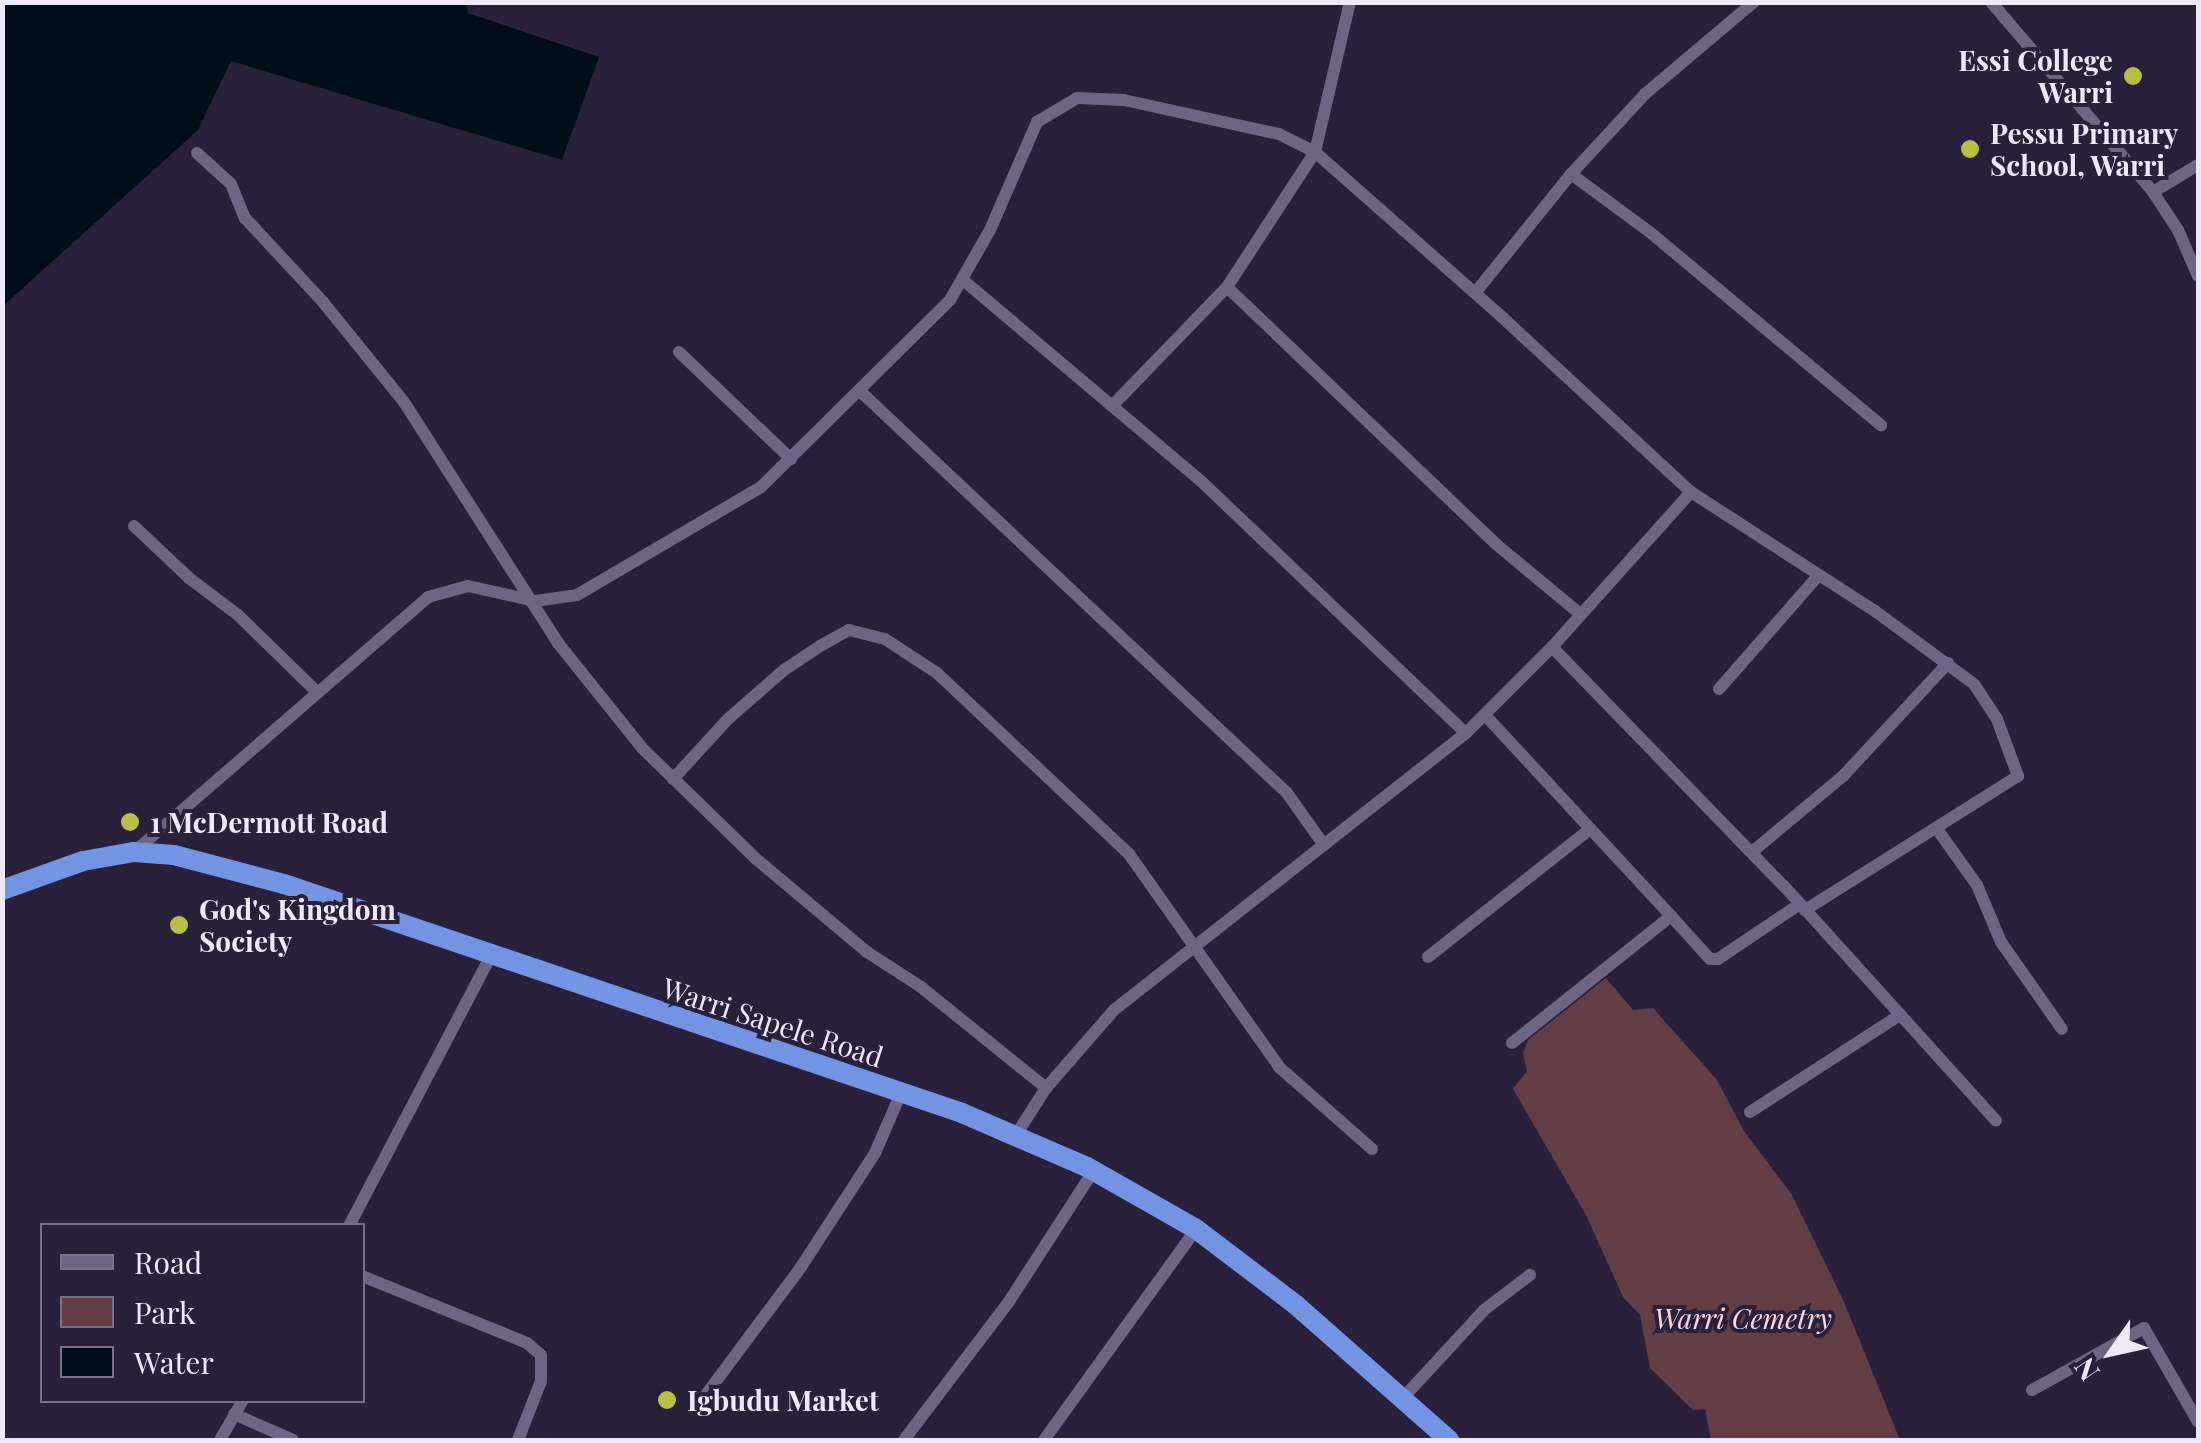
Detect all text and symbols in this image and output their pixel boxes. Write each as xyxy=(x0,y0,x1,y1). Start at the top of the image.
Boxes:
place label: Essi College Warri xyxy=(1958,43,2113,109)
marker: Essi College Warri xyxy=(2122,65,2144,87)
place label: Pessu Primary School, Warri xyxy=(1990,116,2178,182)
marker: Pessu Primary School, Warri xyxy=(1959,138,1981,160)
place label: 1 McDermott Road xyxy=(150,805,388,839)
marker: 1 McDermott Road xyxy=(119,811,141,833)
place label: God's Kingdom Society xyxy=(199,892,396,958)
marker: God's Kingdom Society xyxy=(168,914,190,936)
street label: Warri Sapele Road xyxy=(658,970,888,1074)
legend xyxy=(40,1223,365,1403)
text: Road xyxy=(134,1242,202,1282)
text: Park xyxy=(134,1292,196,1332)
park label: Warri Cemetry xyxy=(1654,1301,1832,1335)
north arrow xyxy=(2061,1303,2161,1403)
text: Water xyxy=(134,1342,214,1382)
text: N xyxy=(2065,1351,2107,1389)
place label: Igbudu Market xyxy=(687,1383,879,1417)
marker: Igbudu Market xyxy=(656,1389,678,1411)

